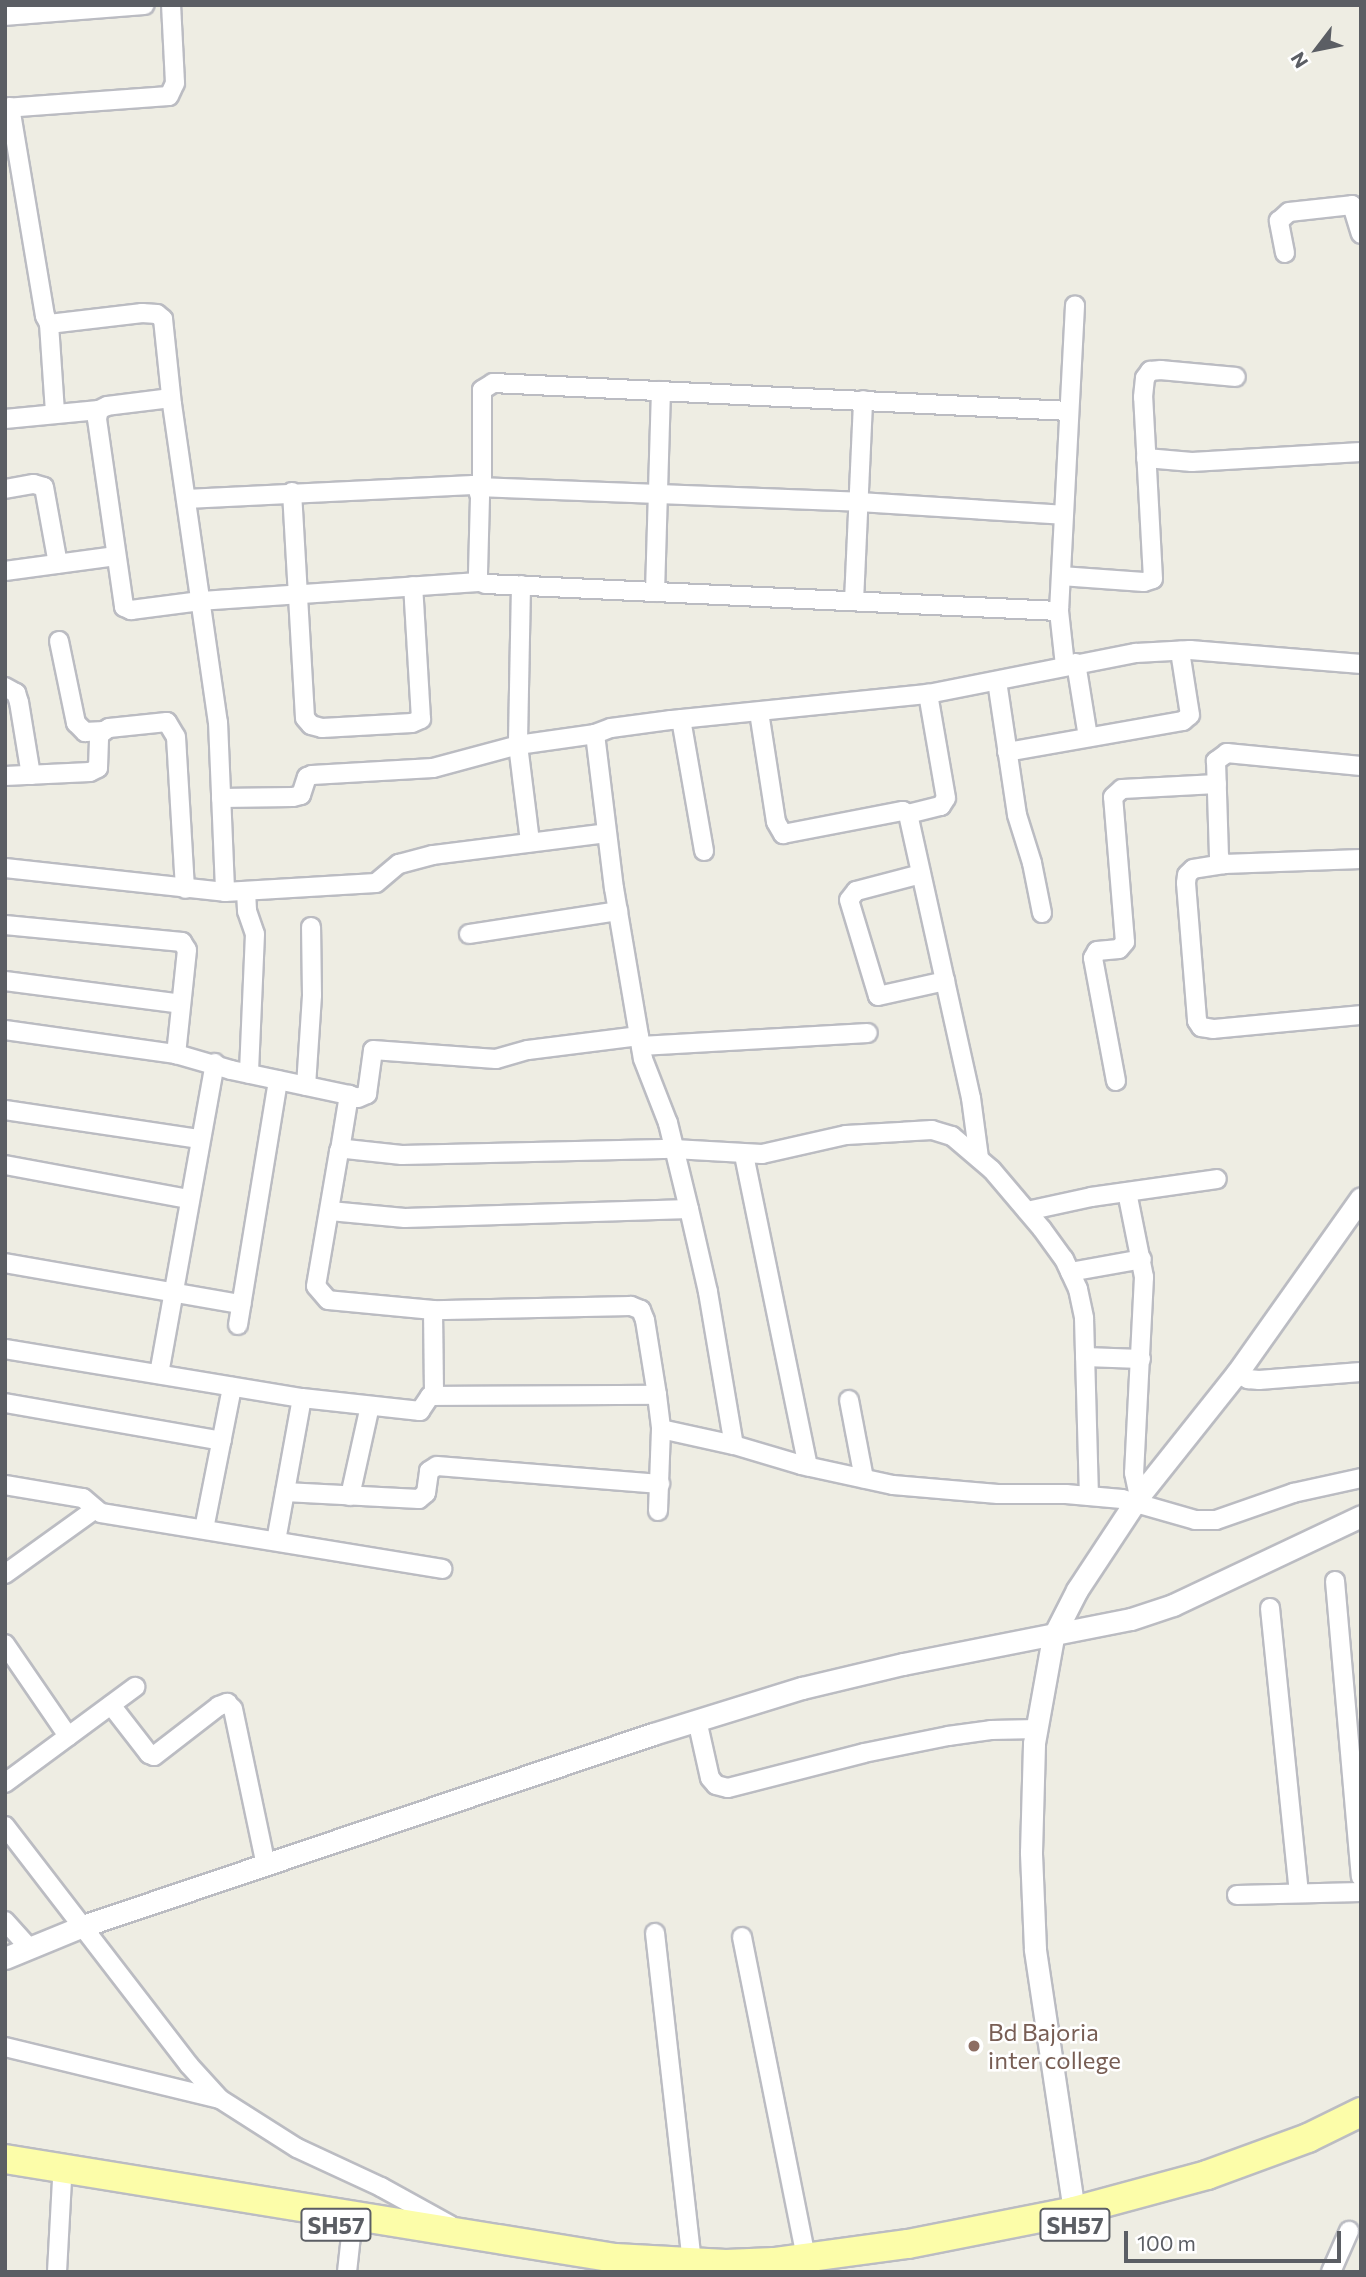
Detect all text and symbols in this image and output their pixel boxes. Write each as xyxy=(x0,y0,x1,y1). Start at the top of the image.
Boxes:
north arrow xyxy=(1282,14,1352,84)
text: N xyxy=(1285,48,1312,73)
place label: Bd Bajoria inter college xyxy=(988,2018,1121,2074)
marker: Bd Bajoria inter college xyxy=(966,2038,982,2054)
road number: SH57 xyxy=(299,2206,373,2244)
road number: SH57 xyxy=(1038,2206,1112,2244)
scale bar xyxy=(1128,2218,1345,2262)
text: 100 m xyxy=(1137,2230,1196,2255)

